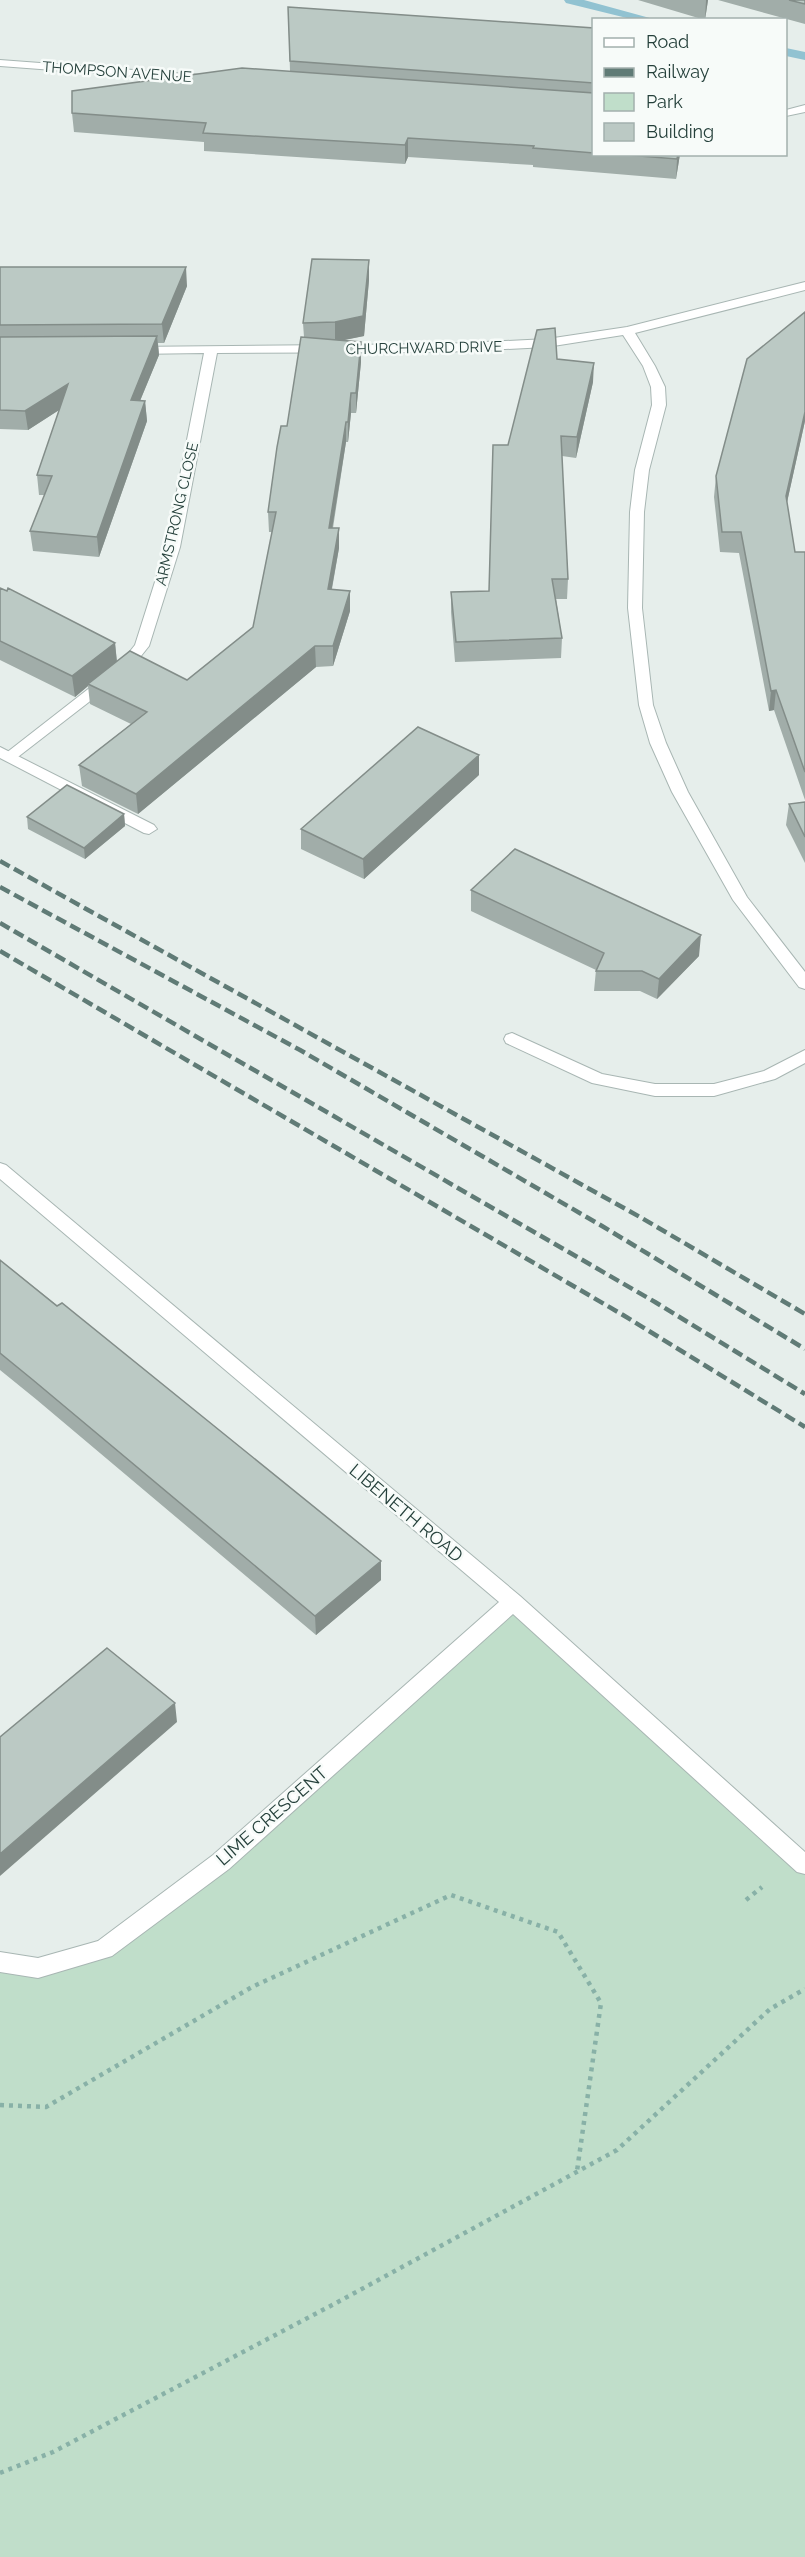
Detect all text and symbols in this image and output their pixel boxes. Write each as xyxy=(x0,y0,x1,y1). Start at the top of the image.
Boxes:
legend xyxy=(592,18,787,156)
text: Road xyxy=(646,31,689,52)
street label: THOMPSON AVENUE xyxy=(42,58,192,86)
text: Railway xyxy=(646,61,710,82)
text: Park xyxy=(646,91,683,112)
text: Building xyxy=(646,121,714,142)
street label: CHURCHWARD DRIVE xyxy=(346,338,502,358)
street label: ARMSTRONG CLOSE xyxy=(152,441,202,587)
street label: LIBENETH ROAD xyxy=(345,1459,467,1566)
street label: LIME CRESCENT xyxy=(212,1762,332,1870)

